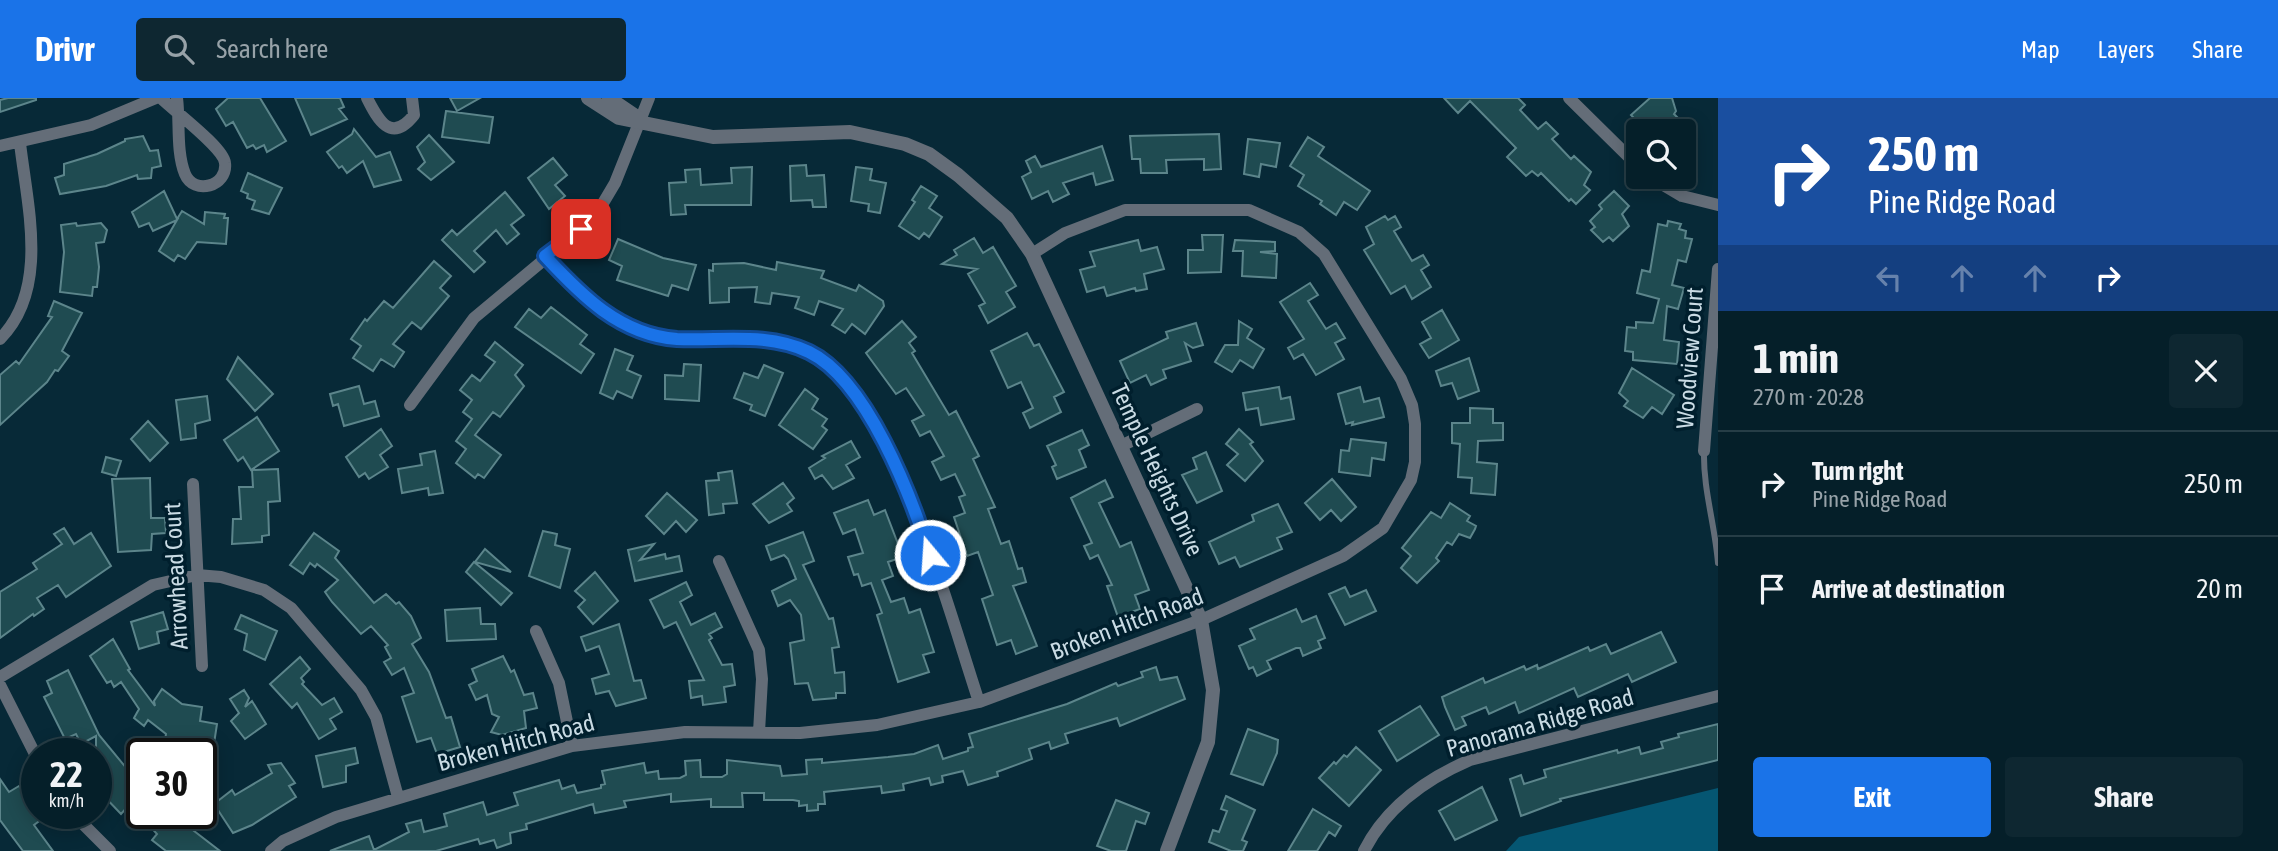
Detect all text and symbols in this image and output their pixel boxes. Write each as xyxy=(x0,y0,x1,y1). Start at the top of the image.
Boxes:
search box xyxy=(136,18,626,81)
text: Drivr xyxy=(35,30,94,68)
icon: search xyxy=(160,30,198,68)
text: Search here xyxy=(216,34,328,64)
text: Map xyxy=(2021,36,2060,63)
text: Layers xyxy=(2098,36,2154,63)
text: Share xyxy=(2192,36,2243,63)
map controls xyxy=(1626,119,1696,189)
button: search xyxy=(1626,119,1696,189)
text: 250 m xyxy=(1868,125,1979,181)
icon: right xyxy=(1753,126,1844,217)
text: Pine Ridge Road xyxy=(1868,183,2056,220)
pin xyxy=(551,199,611,259)
icon: arrive xyxy=(562,210,600,248)
icon: left xyxy=(1870,259,1908,297)
icon: ahead xyxy=(1943,259,1981,297)
icon: ahead xyxy=(2016,259,2054,297)
icon: right xyxy=(2089,259,2127,297)
street label: Woodview Court xyxy=(1671,286,1708,430)
text: 1 min xyxy=(1753,334,1839,382)
button: close xyxy=(2169,334,2243,408)
street label: Temple Heights Drive xyxy=(1106,380,1209,560)
text: 270 m · 20:28 xyxy=(1753,384,1864,410)
text: Turn right xyxy=(1812,456,1903,486)
icon: right xyxy=(1753,465,1791,503)
text: 250 m xyxy=(2184,469,2243,499)
text: Pine Ridge Road xyxy=(1812,486,1947,512)
street label: Arrowhead Court xyxy=(158,502,193,650)
position arrow xyxy=(893,518,967,592)
icon: arrive xyxy=(1753,570,1791,608)
text: Arrive at destination xyxy=(1812,574,2005,604)
text: 20 m xyxy=(2196,574,2243,604)
street label: Broken Hitch Road xyxy=(1047,582,1207,665)
street label: Panorama Ridge Road xyxy=(1443,683,1637,762)
street label: Broken Hitch Road xyxy=(434,709,597,776)
speed limit sign: 30 xyxy=(126,738,217,829)
text: 22 xyxy=(50,754,83,794)
button: Exit xyxy=(1753,757,1991,837)
button: Share xyxy=(2005,757,2243,837)
text: km/h xyxy=(49,790,84,811)

